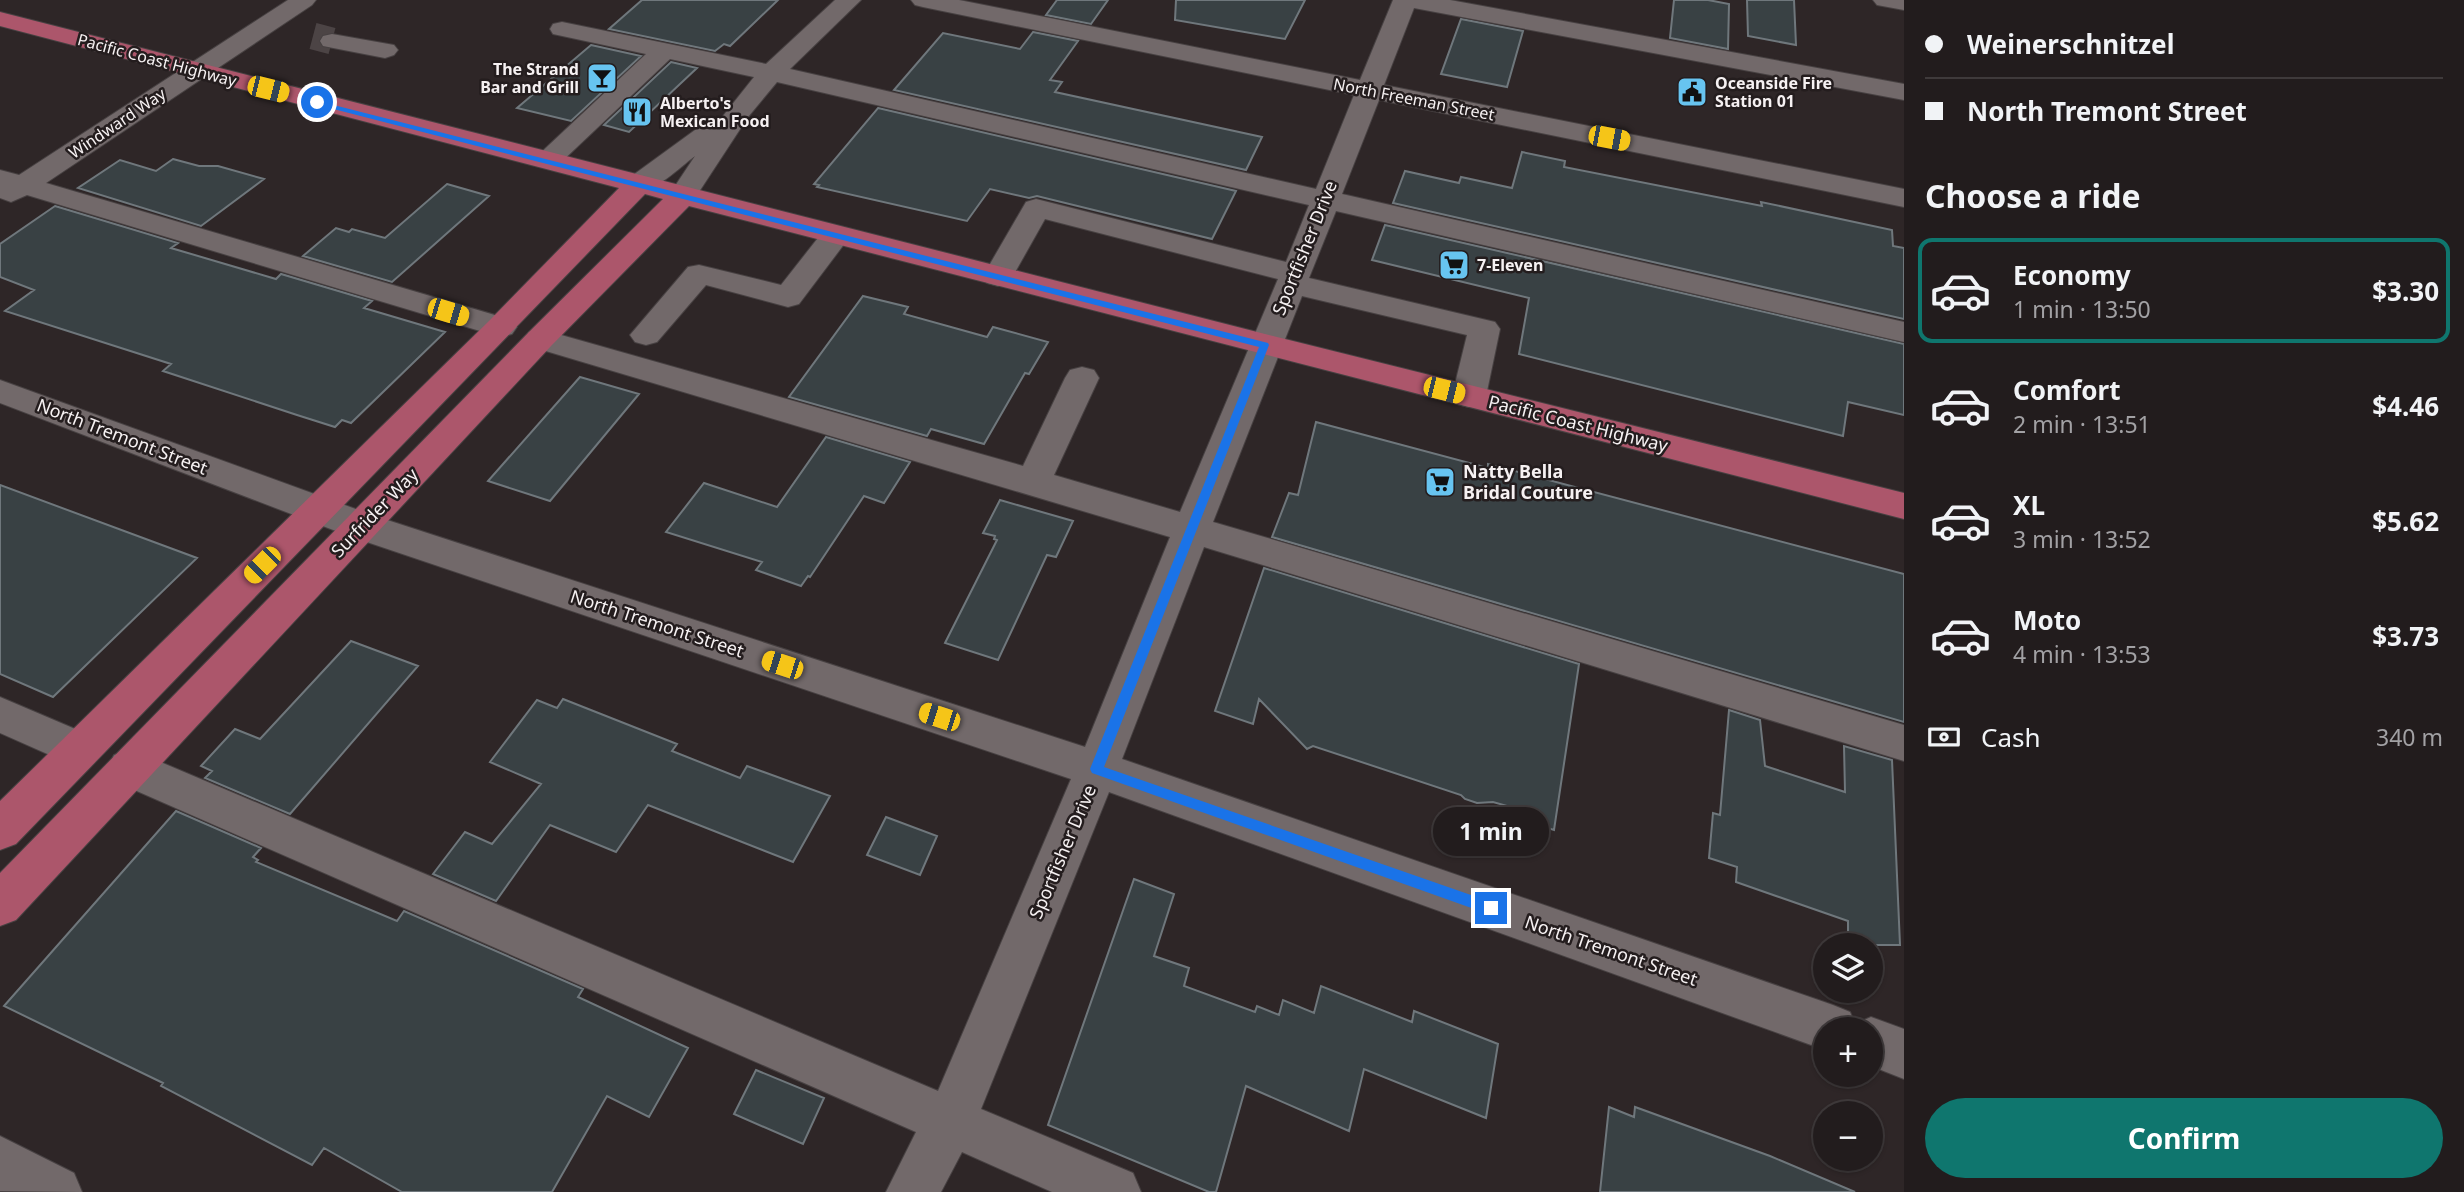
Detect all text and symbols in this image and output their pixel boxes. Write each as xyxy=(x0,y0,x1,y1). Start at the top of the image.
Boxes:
text: Weinerschnitzel xyxy=(1967,26,2174,62)
street label: Pacific Coast Highway xyxy=(75,28,240,92)
place label: The Strand Bar and Grill xyxy=(480,58,579,98)
bar icon: The Strand Bar and Grill xyxy=(585,61,619,95)
place label: Oceanside Fire Station 01 xyxy=(1715,72,1832,112)
street label: North Freeman Street xyxy=(1332,73,1497,125)
car xyxy=(246,74,291,104)
public building icon: Oceanside Fire Station 01 xyxy=(1675,75,1709,109)
street label: Windward Way xyxy=(64,82,170,164)
route start xyxy=(301,86,333,118)
place label: Alberto's Mexican Food xyxy=(660,92,770,132)
text: North Tremont Street xyxy=(1967,93,2247,129)
restaurant icon: Alberto's Mexican Food xyxy=(620,95,654,129)
car xyxy=(1587,124,1632,152)
text: Choose a ride xyxy=(1925,174,2141,217)
street label: Sportfisher Drive xyxy=(1266,177,1342,318)
supermarket icon: 7-Eleven xyxy=(1437,248,1471,282)
place label: 7-Eleven xyxy=(1477,254,1543,276)
text: Economy xyxy=(2013,257,2131,293)
icon: car xyxy=(1929,259,1992,322)
text: $3.30 xyxy=(2372,273,2439,309)
text: 1 min · 13:50 xyxy=(2013,293,2151,325)
car xyxy=(425,296,472,328)
text: Comfort xyxy=(2013,372,2121,408)
icon: car xyxy=(1929,374,1992,437)
car xyxy=(1422,375,1467,405)
text: $4.46 xyxy=(2372,388,2439,424)
street label: Pacific Coast Highway xyxy=(1486,389,1671,457)
street label: North Tremont Street xyxy=(34,392,212,480)
text: 2 min · 13:51 xyxy=(2013,408,2151,440)
place label: Natty Bella Bridal Couture xyxy=(1463,459,1593,504)
street label: Surfrider Way xyxy=(325,462,424,562)
supermarket icon: Natty Bella Bridal Couture xyxy=(1423,465,1457,499)
text: XL xyxy=(2013,487,2045,523)
icon: car xyxy=(1929,489,1992,552)
text: $5.62 xyxy=(2372,503,2439,539)
text: 3 min · 13:52 xyxy=(2013,523,2151,555)
car xyxy=(240,543,285,587)
street label: North Tremont Street xyxy=(568,584,748,663)
text: Moto xyxy=(2013,602,2081,638)
icon: car xyxy=(1929,604,1992,667)
text: $3.73 xyxy=(2372,618,2439,654)
text: 4 min · 13:53 xyxy=(2013,638,2151,670)
car xyxy=(759,649,806,681)
car xyxy=(916,701,963,733)
icon: cash xyxy=(1925,718,1963,756)
text: Cash xyxy=(1981,719,2041,755)
text: 340 m xyxy=(2376,721,2443,753)
street label: Sportfisher Drive xyxy=(1023,781,1101,922)
callout: 1 min xyxy=(1433,806,1549,856)
text: 1 min xyxy=(1459,815,1523,847)
route end xyxy=(1475,892,1507,924)
street label: North Tremont Street xyxy=(1522,909,1701,991)
map controls xyxy=(1813,933,1883,1171)
button: layers xyxy=(1813,933,1883,1003)
button: + xyxy=(1813,1017,1883,1087)
button: Confirm xyxy=(1925,1098,2443,1178)
button: − xyxy=(1813,1101,1883,1171)

